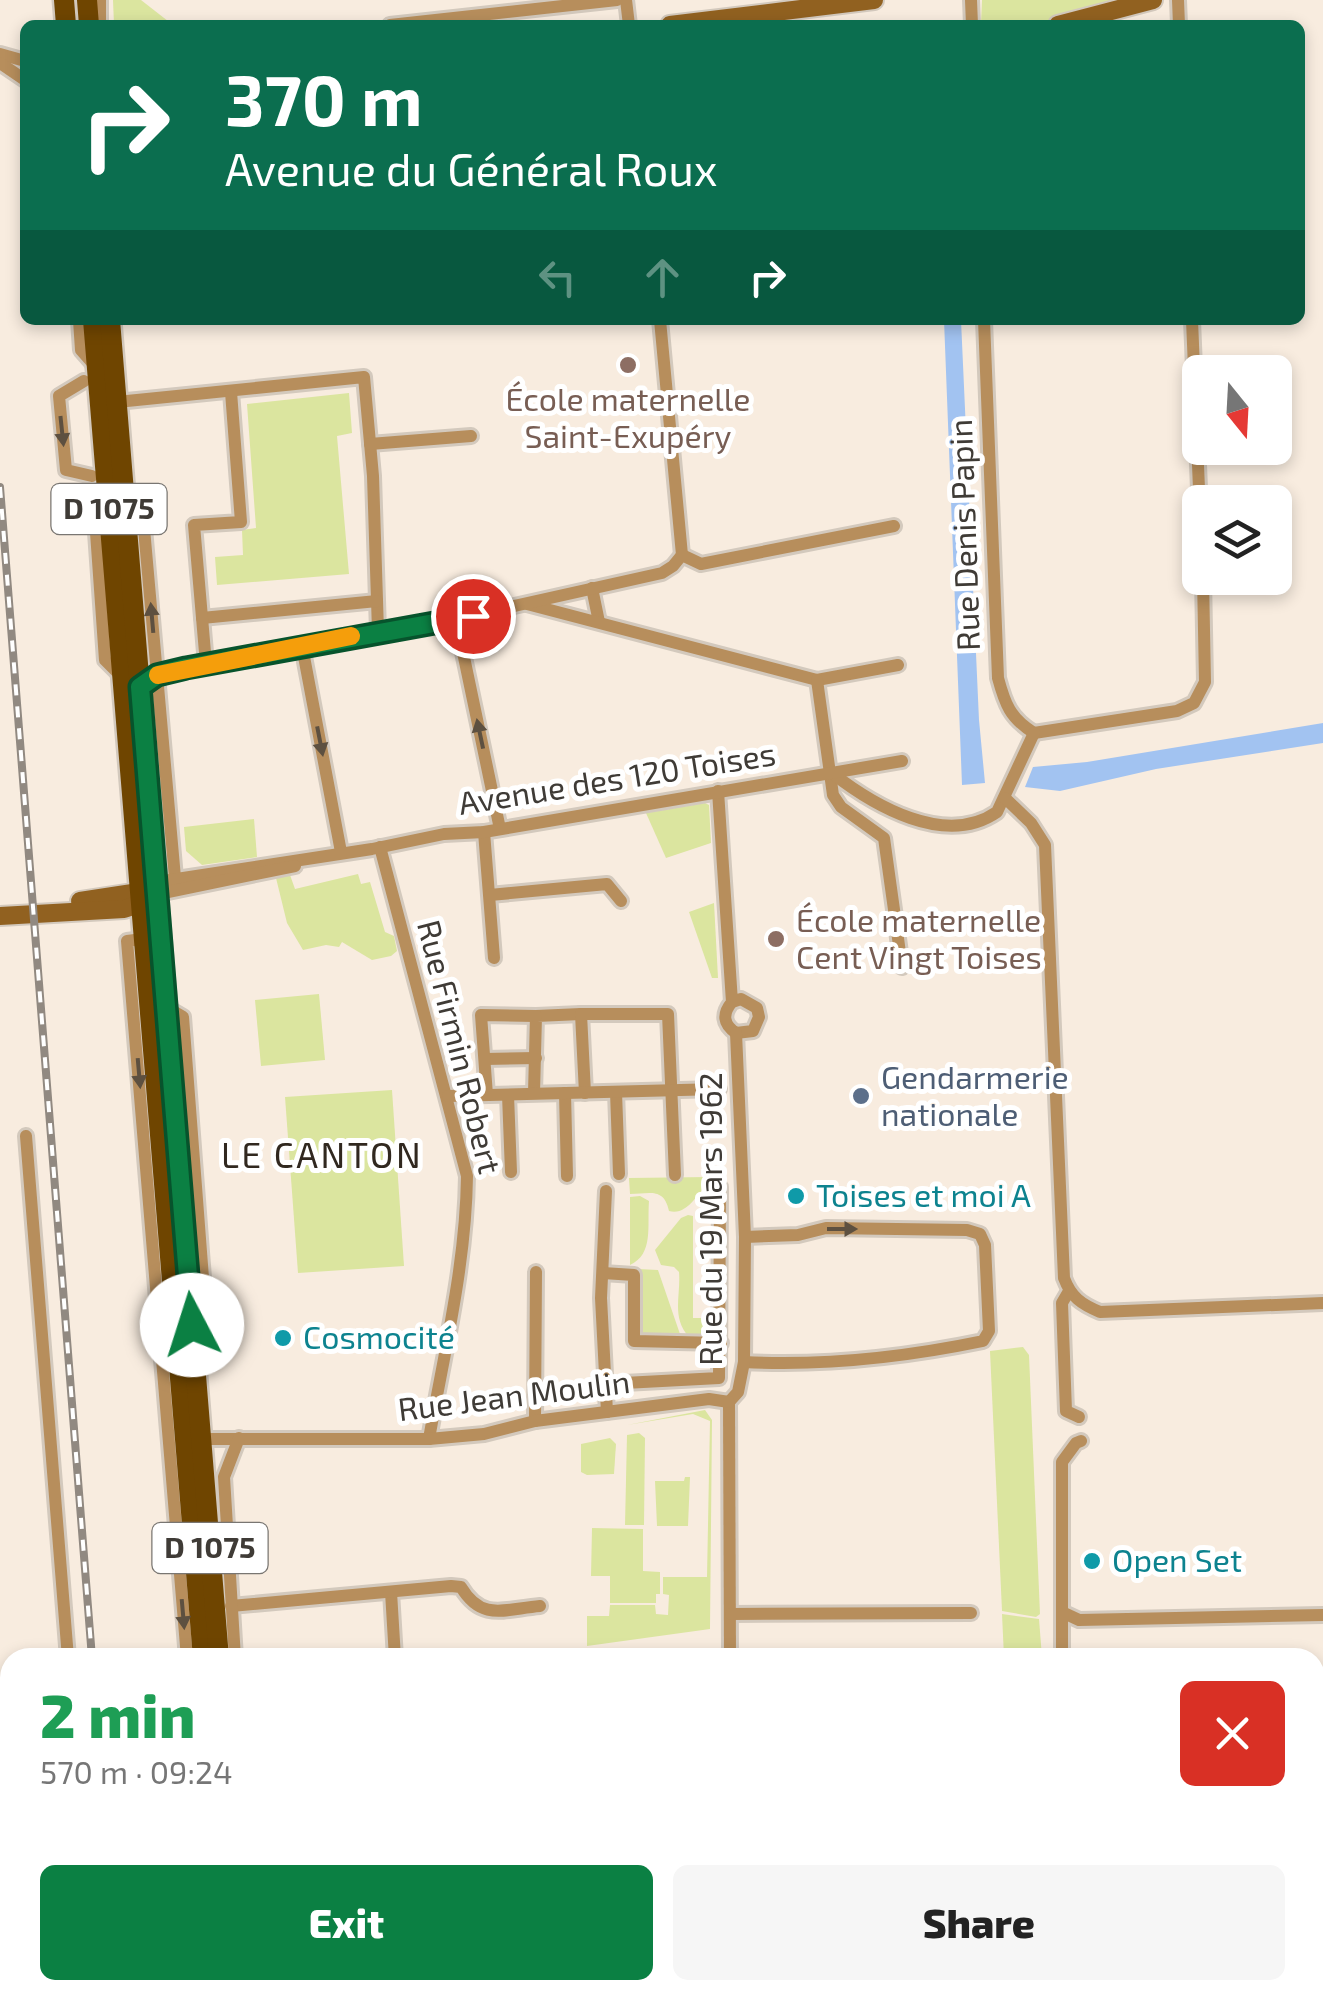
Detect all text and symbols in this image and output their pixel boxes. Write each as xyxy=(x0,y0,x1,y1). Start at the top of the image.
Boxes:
text: 370 m xyxy=(225,56,423,140)
icon: right xyxy=(60,60,190,190)
text: Avenue du Général Roux xyxy=(225,141,718,195)
icon: left xyxy=(530,250,585,305)
icon: ahead xyxy=(635,250,690,305)
icon: right xyxy=(740,250,795,305)
marker: École maternelle Saint-Exupéry xyxy=(617,354,639,376)
north arrow xyxy=(1182,355,1292,465)
map controls xyxy=(1182,355,1292,595)
place label: École maternelle Saint-Exupéry xyxy=(505,379,751,454)
one-way arrow xyxy=(55,416,71,448)
street label: Rue Denis Papin xyxy=(940,418,986,652)
road number: D 1075 xyxy=(52,484,166,534)
button: layers xyxy=(1182,485,1292,595)
pin xyxy=(431,574,516,659)
icon: arrive xyxy=(446,589,501,644)
one-way arrow xyxy=(143,601,159,633)
one-way arrow xyxy=(472,718,487,749)
one-way arrow xyxy=(313,726,328,758)
street label: Avenue des 120 Toises xyxy=(455,733,778,821)
place label: École maternelle Cent Vingt Toises xyxy=(796,900,1042,975)
street label: Rue Firmin Robert xyxy=(411,916,511,1177)
marker: École maternelle Cent Vingt Toises xyxy=(765,928,787,950)
one-way arrow xyxy=(132,1057,148,1089)
place label: Gendarmerie nationale xyxy=(881,1057,1069,1132)
street label: Rue du 19 Mars 1962 xyxy=(690,1072,728,1366)
marker: Gendarmerie nationale xyxy=(850,1085,872,1107)
district label: LE CANTON xyxy=(221,1133,423,1175)
place label: Toises et moi A xyxy=(816,1175,1031,1213)
marker: Toises et moi A xyxy=(785,1185,807,1207)
one-way arrow xyxy=(826,1221,858,1237)
position arrow xyxy=(140,1273,244,1377)
place label: Cosmocité xyxy=(303,1317,455,1355)
marker: Cosmocité xyxy=(272,1327,294,1349)
street label: Rue Jean Moulin xyxy=(396,1361,632,1427)
road number: D 1075 xyxy=(152,1523,268,1573)
place label: Open Set xyxy=(1112,1540,1242,1578)
marker: Open Set xyxy=(1081,1550,1103,1572)
one-way arrow xyxy=(175,1599,191,1631)
text: 2 min xyxy=(40,1678,195,1750)
button: close xyxy=(1180,1681,1285,1786)
text: 570 m · 09:24 xyxy=(40,1752,233,1790)
button: Exit xyxy=(40,1865,653,1980)
button: Share xyxy=(673,1865,1285,1980)

